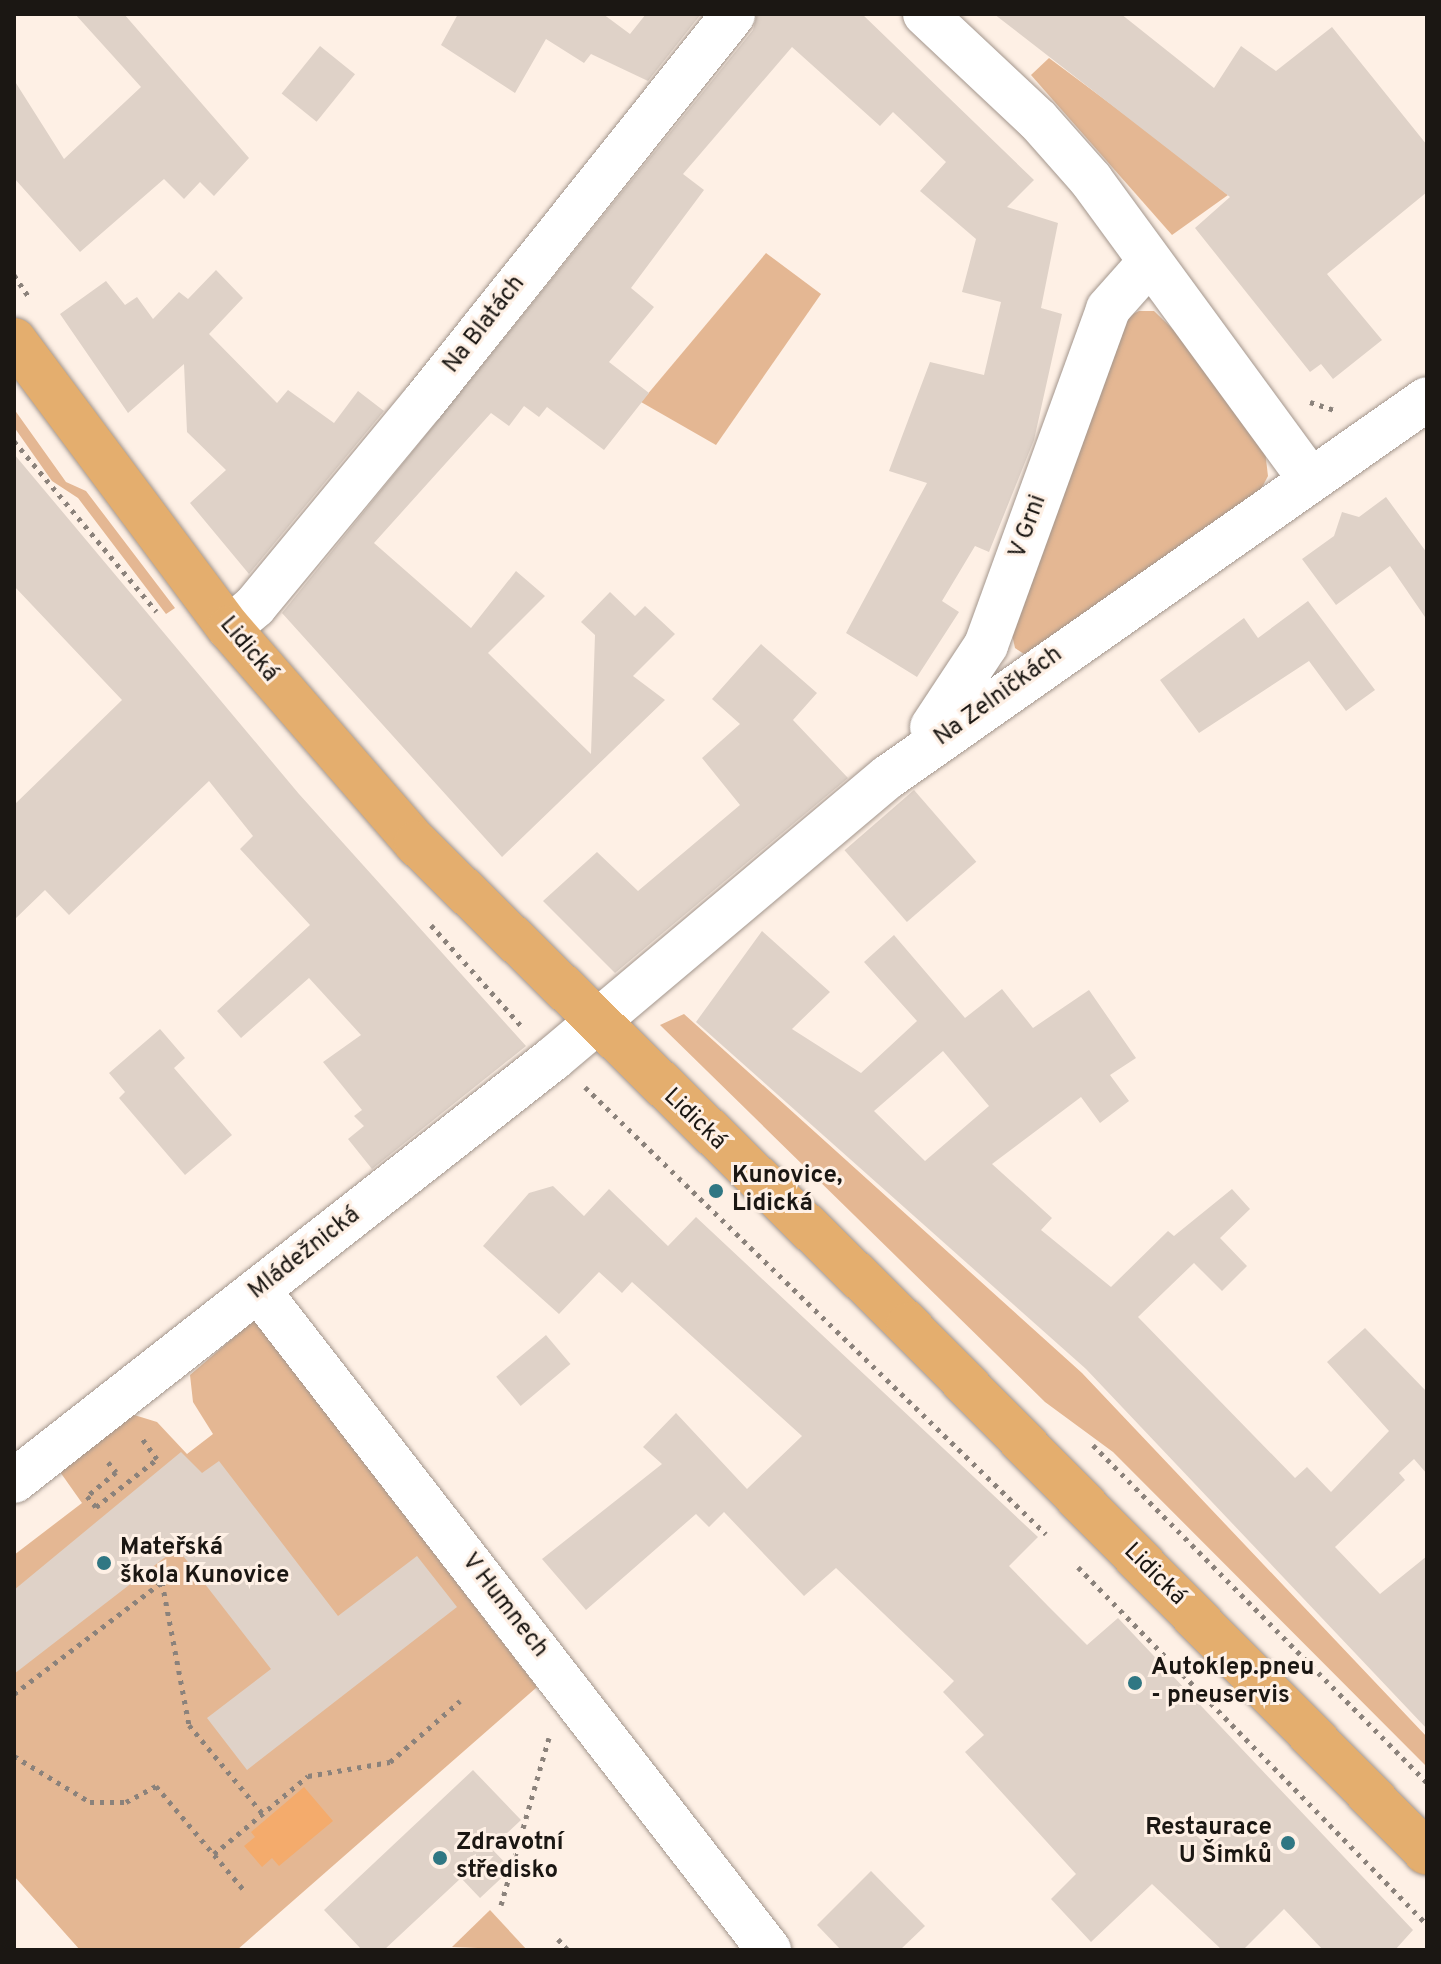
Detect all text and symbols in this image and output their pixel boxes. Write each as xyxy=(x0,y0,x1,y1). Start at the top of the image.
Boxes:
street label: Na Blatách xyxy=(438,270,532,380)
street label: V Grni xyxy=(1004,491,1054,563)
street label: Lidická xyxy=(212,611,284,689)
street label: Na Zelničkách xyxy=(929,641,1069,753)
street label: Lidická xyxy=(656,1083,732,1157)
place label: Kunovice, Lidická xyxy=(732,1163,843,1219)
marker: Kunovice, Lidická xyxy=(707,1182,725,1200)
street label: Mládežnická xyxy=(244,1202,366,1306)
place label: Mateřská škola Kunovice xyxy=(120,1535,289,1591)
street label: Lidická xyxy=(1117,1538,1191,1612)
street label: V Humnech xyxy=(454,1548,554,1664)
marker: Mateřská škola Kunovice xyxy=(95,1554,113,1572)
place label: Autoklep.pneu - pneuservis xyxy=(1151,1655,1314,1711)
marker: Autoklep.pneu - pneuservis xyxy=(1126,1674,1144,1692)
place label: Restaurace U Šimků xyxy=(1145,1815,1272,1871)
place label: Zdravotní středisko xyxy=(456,1830,564,1886)
marker: Restaurace U Šimků xyxy=(1279,1834,1297,1852)
marker: Zdravotní středisko xyxy=(431,1849,449,1867)

